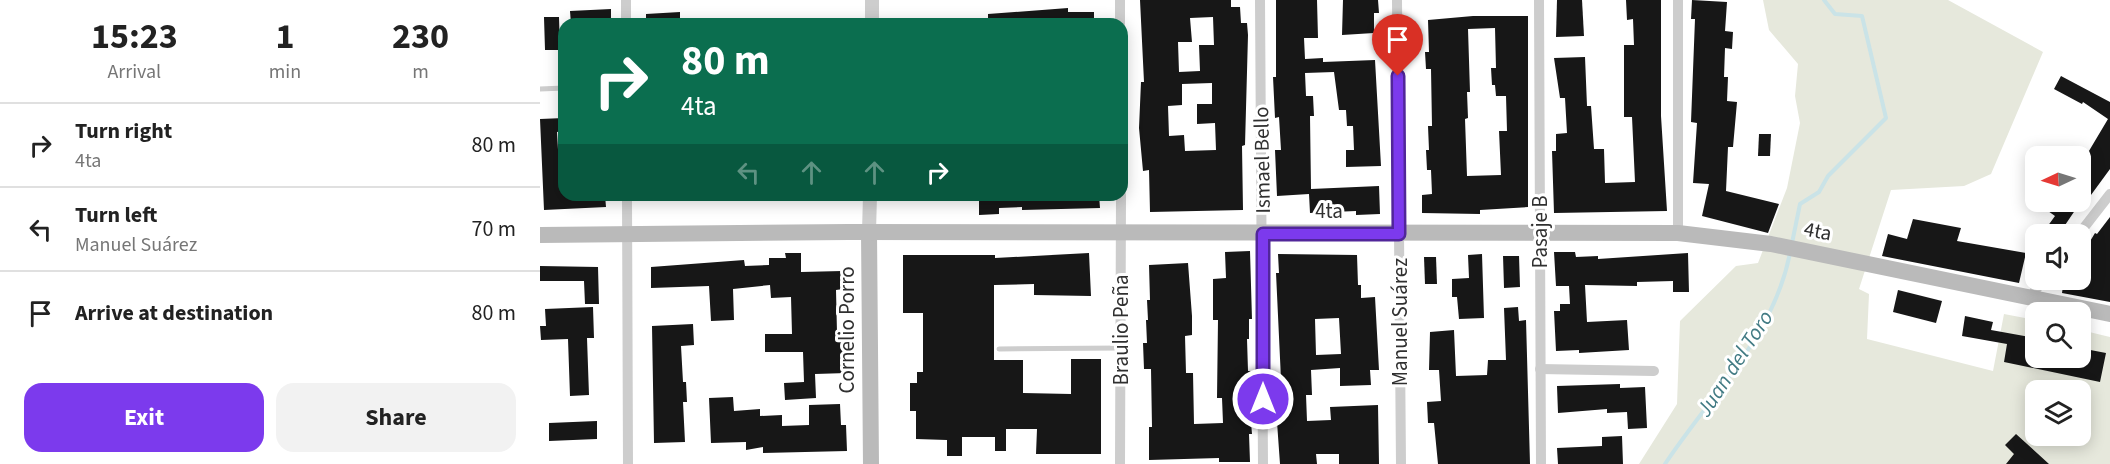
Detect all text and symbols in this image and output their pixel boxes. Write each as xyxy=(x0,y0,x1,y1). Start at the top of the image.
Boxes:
text: 15:23 xyxy=(91,11,178,62)
text: 1 xyxy=(275,11,294,62)
text: 230 xyxy=(392,11,449,62)
pin xyxy=(1372,14,1423,76)
icon: arrive xyxy=(1381,23,1414,56)
text: 80 m xyxy=(681,31,770,91)
icon: right xyxy=(582,42,660,120)
text: Arrival xyxy=(107,58,161,86)
text: min xyxy=(269,58,301,86)
text: m xyxy=(412,58,429,86)
text: 4ta xyxy=(681,87,717,126)
street label: Ismael Bello xyxy=(1246,106,1278,214)
text: Turn right xyxy=(75,115,172,147)
icon: right xyxy=(24,129,57,162)
text: 80 m xyxy=(471,129,516,161)
north arrow xyxy=(2025,146,2091,212)
map controls xyxy=(2025,146,2091,446)
text: 4ta xyxy=(75,147,101,175)
icon: left xyxy=(732,156,765,189)
icon: ahead xyxy=(795,156,828,189)
icon: ahead xyxy=(858,156,891,189)
icon: right xyxy=(921,156,954,189)
street label: Pasaje B xyxy=(1525,195,1555,269)
street label: 4ta xyxy=(1315,196,1343,226)
text: Turn left xyxy=(75,199,157,231)
icon: left xyxy=(24,213,57,246)
text: 70 m xyxy=(471,213,516,245)
street label: 4ta xyxy=(1802,214,1834,248)
button: sound xyxy=(2025,224,2091,290)
text: Manuel Suárez xyxy=(75,231,197,259)
street label: Manuel Suárez xyxy=(1385,258,1415,386)
street label: Cornelio Porro xyxy=(832,266,862,394)
street label: Braulio Peña xyxy=(1106,274,1136,386)
icon: arrive xyxy=(24,297,57,330)
text: Arrive at destination xyxy=(75,297,273,329)
text: 80 m xyxy=(471,297,516,329)
button: search xyxy=(2025,302,2091,368)
water label: Juan del Toro xyxy=(1688,304,1781,424)
position arrow xyxy=(1231,367,1295,431)
button: layers xyxy=(2025,380,2091,446)
button: Exit xyxy=(24,383,264,452)
button: Share xyxy=(276,383,516,452)

